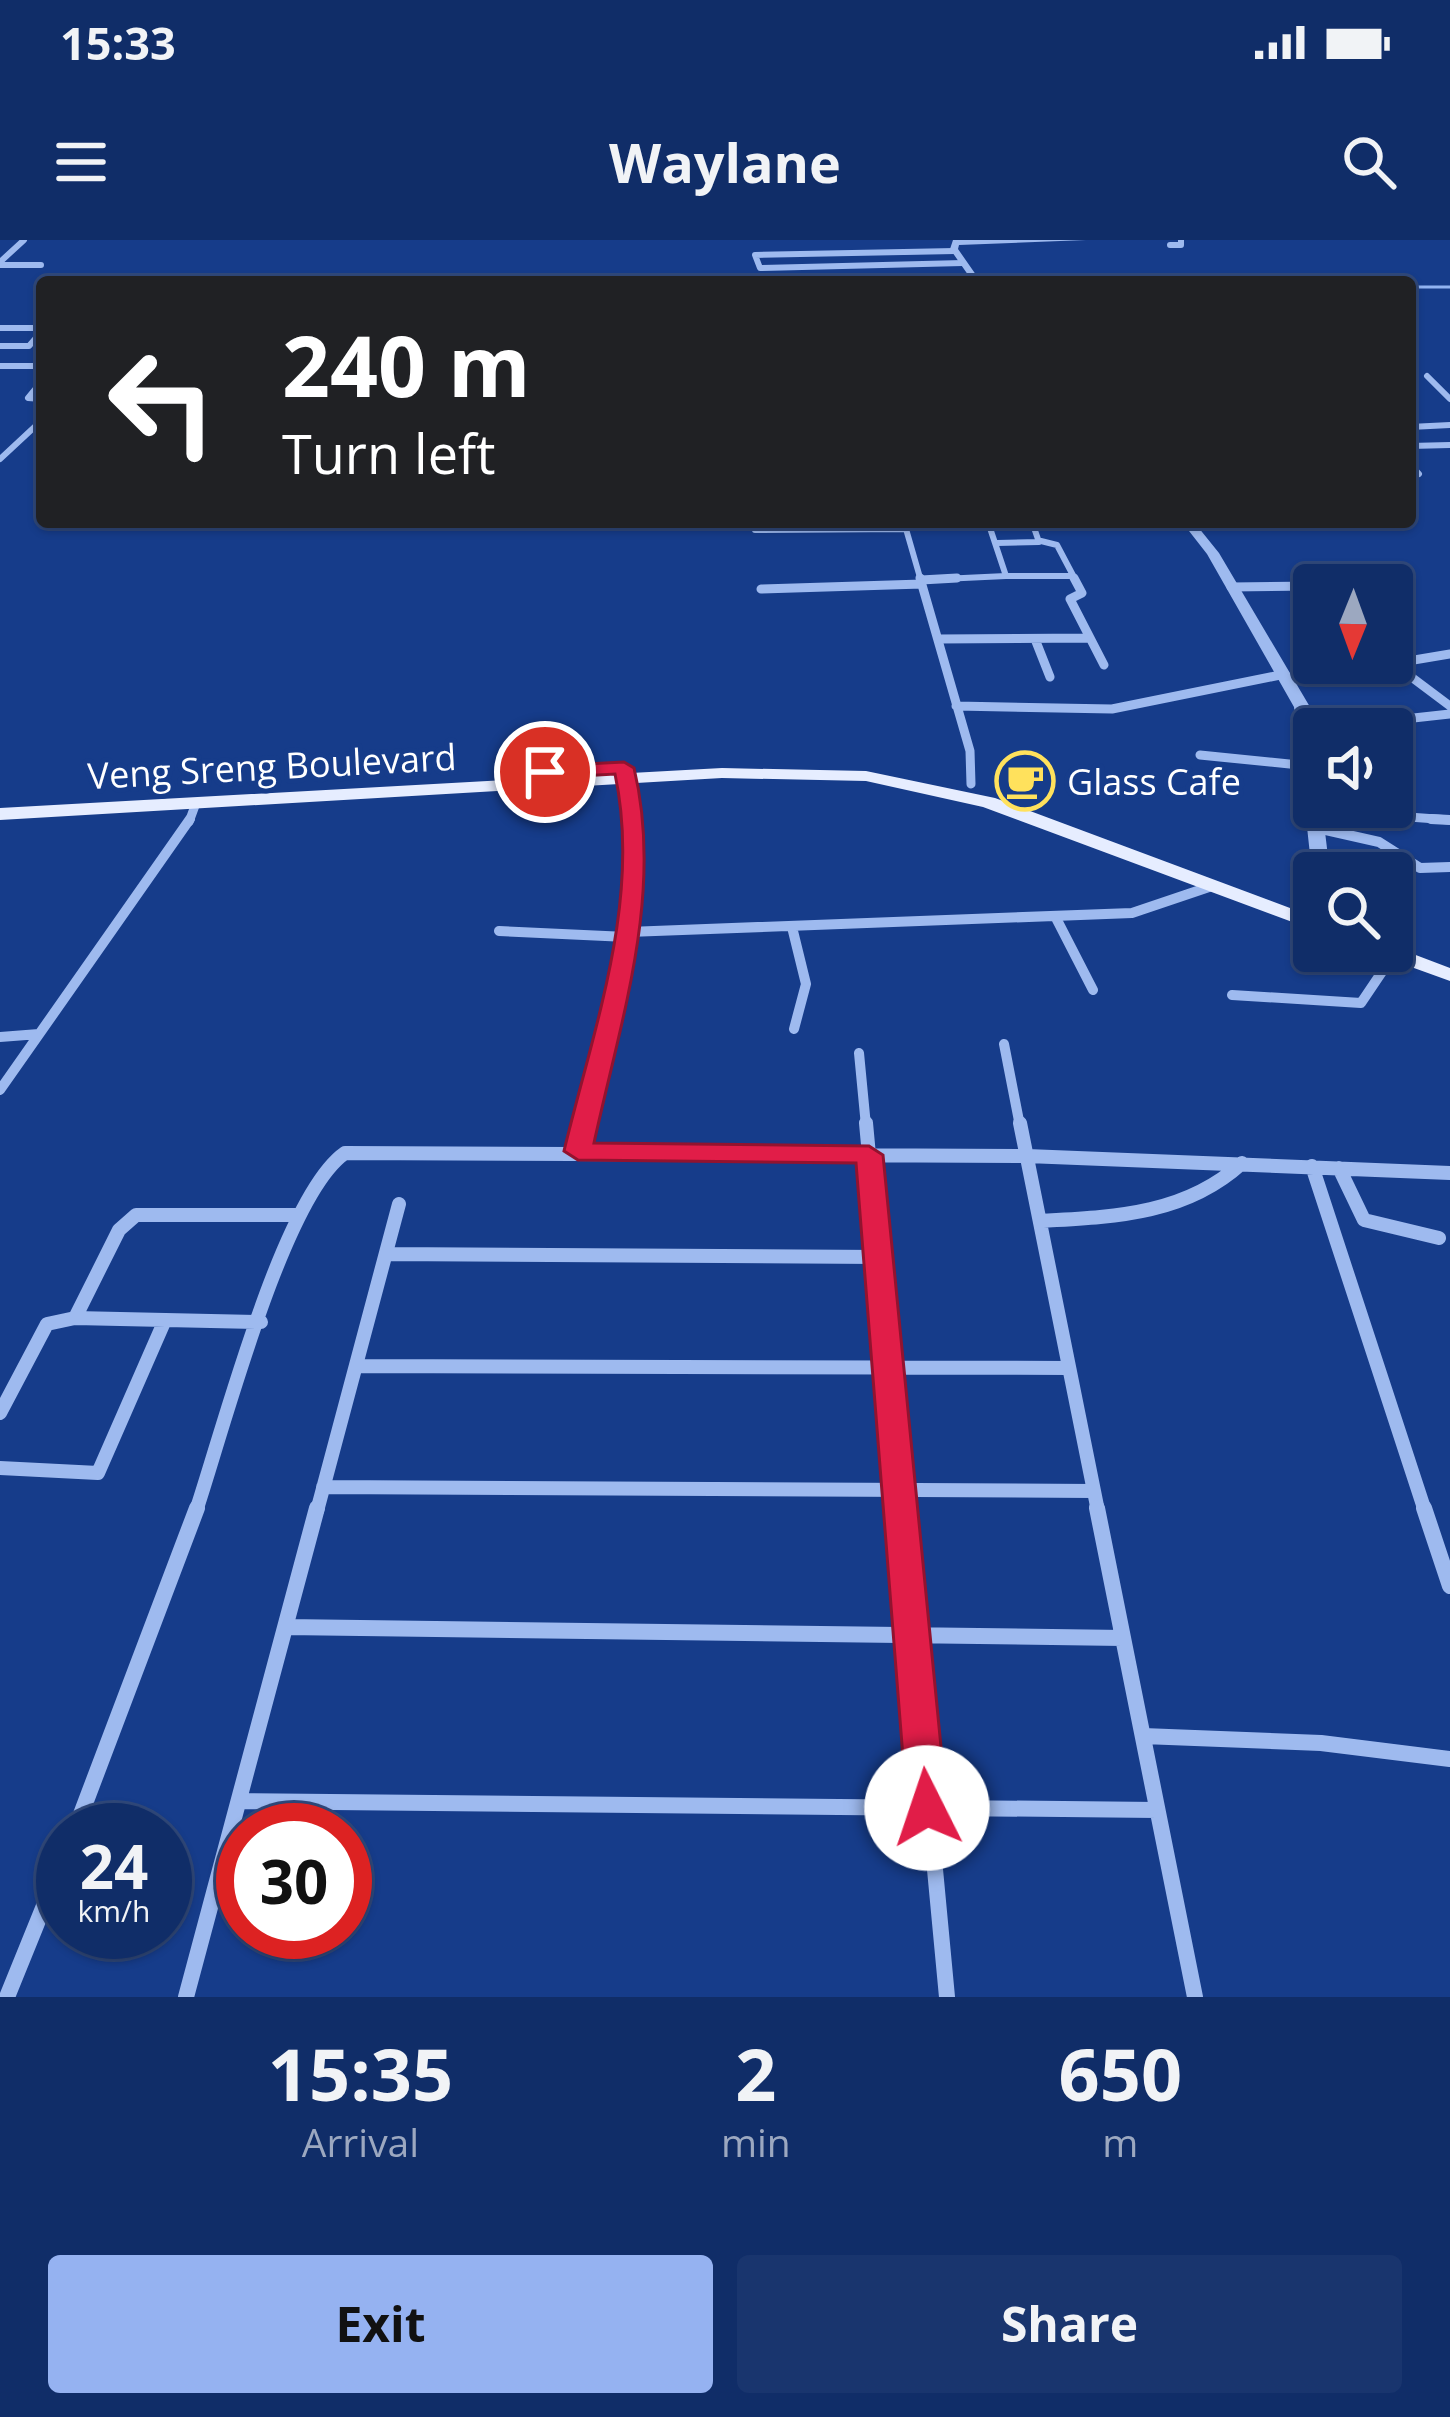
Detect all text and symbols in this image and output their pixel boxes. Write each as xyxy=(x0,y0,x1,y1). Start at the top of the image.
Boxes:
text: 15:33 xyxy=(60,12,176,73)
text: Waylane xyxy=(609,125,841,199)
icon: menu xyxy=(48,129,114,195)
icon: search xyxy=(1336,129,1402,195)
text: 240 m xyxy=(282,307,530,422)
icon: left xyxy=(84,324,240,480)
text: Turn left xyxy=(282,416,495,490)
north arrow xyxy=(1293,564,1413,684)
map controls xyxy=(1293,564,1413,972)
button: sound xyxy=(1293,708,1413,828)
pin xyxy=(494,721,596,823)
street label: Veng Sreng Boulevard xyxy=(86,732,458,800)
icon: arrive xyxy=(512,739,578,805)
cafe icon: Glass Cafe xyxy=(994,750,1056,812)
place label: Glass Cafe xyxy=(1067,757,1241,806)
button: search xyxy=(1293,852,1413,972)
position arrow xyxy=(864,1745,990,1871)
speed limit sign: 30 xyxy=(216,1803,372,1959)
text: 24 xyxy=(80,1825,148,1907)
text: km/h xyxy=(78,1890,150,1931)
text: 15:35 xyxy=(268,2024,453,2122)
text: 2 xyxy=(735,2024,776,2122)
text: 650 xyxy=(1059,2024,1182,2122)
text: Arrival xyxy=(302,2115,419,2168)
text: min xyxy=(721,2115,791,2168)
text: m xyxy=(1102,2115,1138,2168)
button: Exit xyxy=(48,2255,713,2393)
button: Share xyxy=(737,2255,1402,2393)

